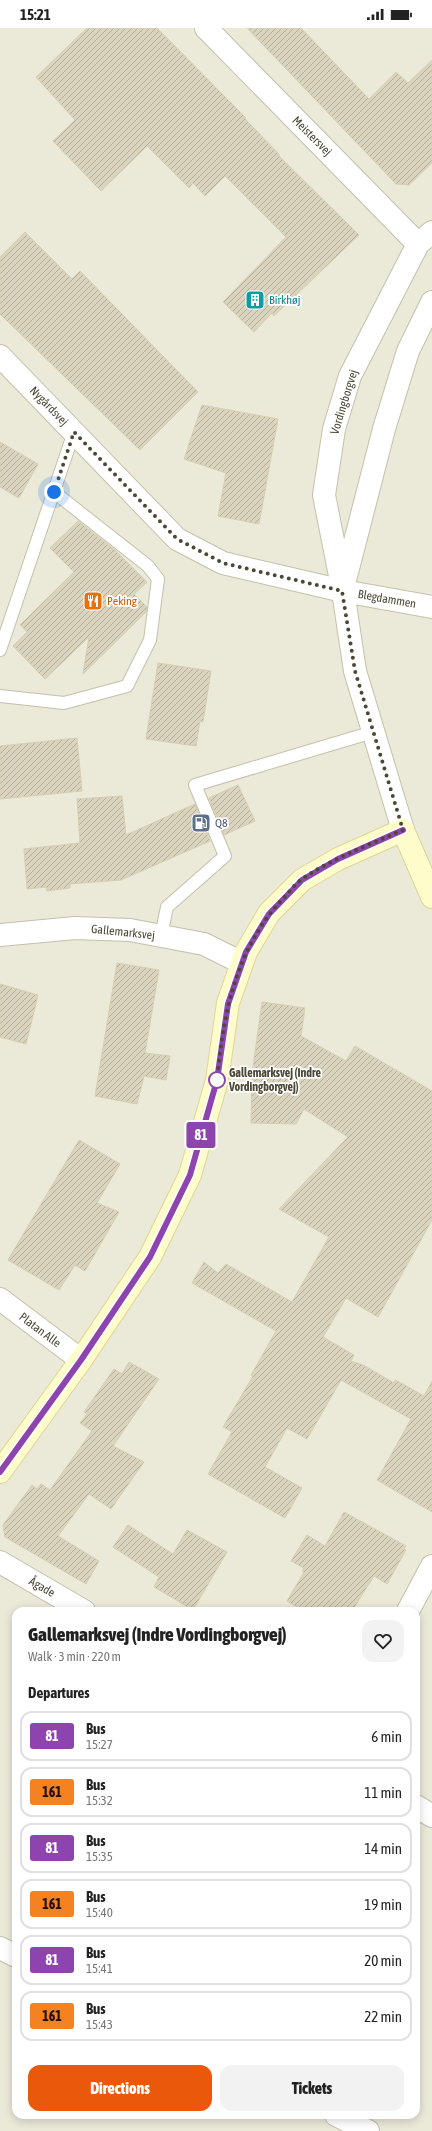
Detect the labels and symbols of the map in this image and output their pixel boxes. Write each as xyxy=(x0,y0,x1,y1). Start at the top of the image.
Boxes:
street label: Meistersvej xyxy=(289,113,335,159)
building icon: Birkhøj xyxy=(244,289,266,311)
place label: Birkhøj xyxy=(269,293,301,307)
street label: Vordingborgvej xyxy=(328,368,360,436)
street label: Nygårdsvej xyxy=(27,384,71,428)
your location xyxy=(44,482,64,502)
street label: Blegdammen xyxy=(357,587,417,611)
restaurant icon: Peking xyxy=(82,590,104,612)
place label: Peking xyxy=(107,594,138,608)
fuel station icon: Q8 xyxy=(190,812,212,834)
place label: Q8 xyxy=(215,816,228,830)
street label: Gallemarksvej xyxy=(90,922,156,942)
place label: Gallemarksvej (Indre Vordingborgvej) xyxy=(228,1066,322,1094)
marker: Gallemarksvej (Indre Vordingborgvej) xyxy=(208,1071,226,1089)
line badge: 81 xyxy=(183,1122,219,1148)
street label: Platan Alle xyxy=(16,1310,64,1350)
street label: Ågade xyxy=(27,1574,57,1600)

